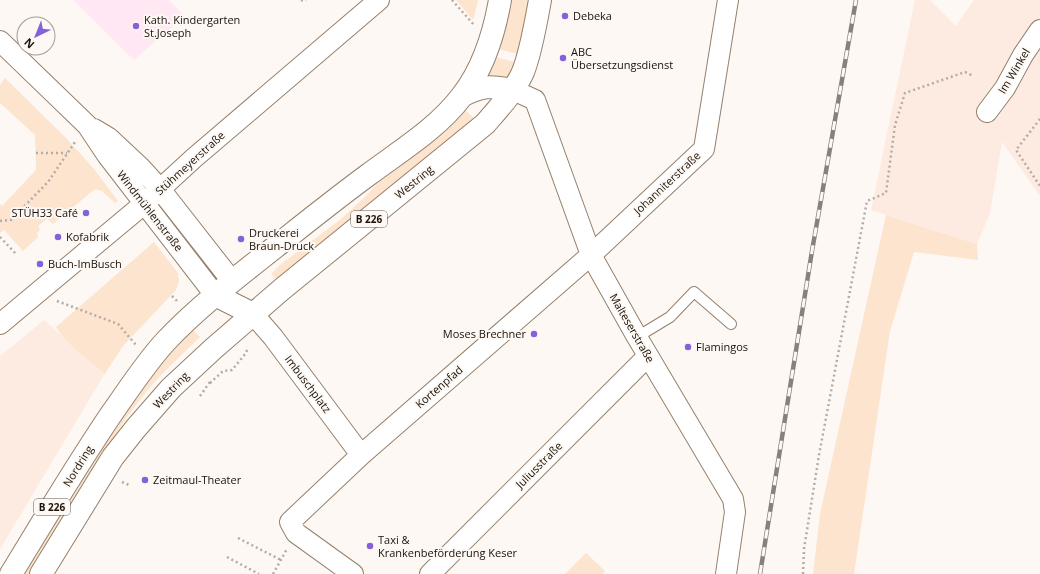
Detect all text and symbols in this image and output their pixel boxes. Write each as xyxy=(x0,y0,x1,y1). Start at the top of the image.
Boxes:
place label: Debeka xyxy=(573,8,612,23)
marker: Debeka xyxy=(560,11,570,21)
place label: Kath. Kindergarten St.Joseph xyxy=(144,12,240,40)
north arrow xyxy=(16,16,56,56)
marker: Kath. Kindergarten St.Joseph xyxy=(131,21,141,31)
text: N xyxy=(20,35,37,52)
place label: ABC Übersetzungsdienst xyxy=(571,44,673,72)
street label: Im Winkel xyxy=(994,45,1033,96)
marker: ABC Übersetzungsdienst xyxy=(558,53,568,63)
street label: Stühmeyerstraße xyxy=(152,127,228,198)
street label: Johanniterstraße xyxy=(629,148,703,218)
street label: Westring xyxy=(391,161,436,202)
street label: Windmühlenstraße xyxy=(114,167,187,254)
place label: STÜH33 Café xyxy=(11,205,78,220)
marker: STÜH33 Café xyxy=(81,208,91,218)
road number: B 226 xyxy=(351,211,387,227)
place label: Druckerei Braun-Druck xyxy=(249,225,314,253)
place label: Kofabrik xyxy=(66,229,109,244)
marker: Kofabrik xyxy=(53,232,63,242)
marker: Druckerei Braun-Druck xyxy=(236,234,246,244)
place label: Buch-ImBusch xyxy=(48,256,122,271)
marker: Buch-ImBusch xyxy=(35,259,45,269)
street label: Malteserstraße xyxy=(607,290,658,365)
place label: Moses Brechner xyxy=(443,326,526,341)
marker: Moses Brechner xyxy=(529,329,539,339)
place label: Flamingos xyxy=(696,339,748,354)
marker: Flamingos xyxy=(683,342,693,352)
street label: Imbuschplatz xyxy=(282,352,335,416)
street label: Kortenpfad xyxy=(412,362,465,411)
street label: Westring xyxy=(149,368,192,411)
street label: Juliusstraße xyxy=(511,438,565,492)
street label: Nordring xyxy=(59,442,96,489)
place label: Zeitmaul-Theater xyxy=(153,472,242,487)
marker: Zeitmaul-Theater xyxy=(140,475,150,485)
road number: B 226 xyxy=(34,499,70,515)
place label: Taxi & Krankenbeförderung Keser xyxy=(378,532,518,560)
marker: Taxi & Krankenbeförderung Keser xyxy=(365,541,375,551)

